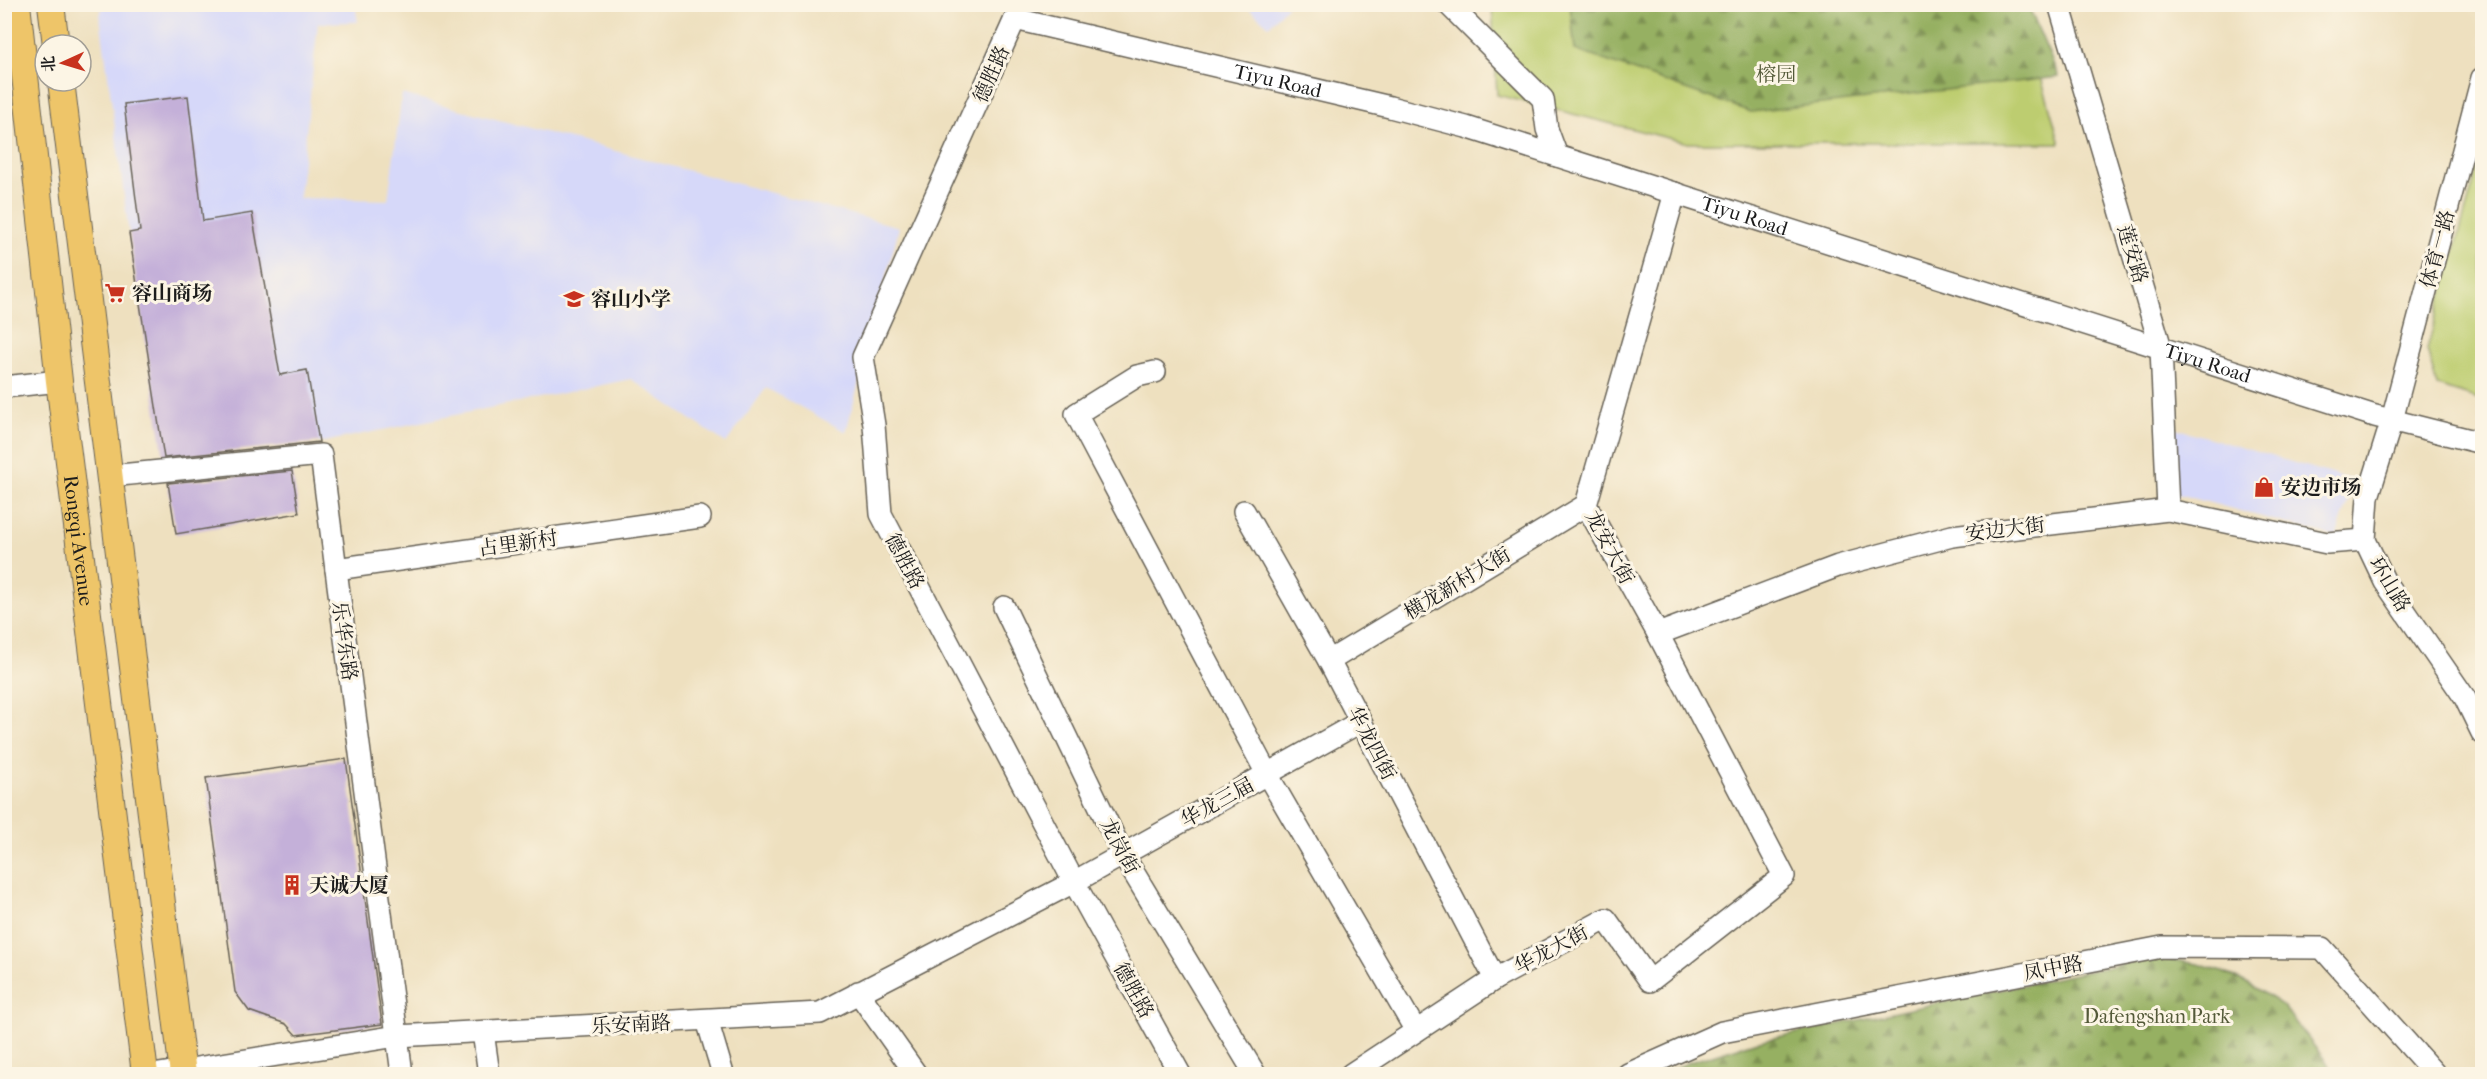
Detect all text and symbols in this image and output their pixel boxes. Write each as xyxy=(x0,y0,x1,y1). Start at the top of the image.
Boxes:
north arrow xyxy=(33,33,93,93)
street label: 德胜路 xyxy=(969,42,1014,106)
text: 北 xyxy=(38,55,59,73)
street label: Tiyu Road xyxy=(1232,60,1325,103)
park label: 榕园 xyxy=(1756,63,1796,86)
street label: Tiyu Road xyxy=(1698,191,1792,241)
street label: 体育一路 xyxy=(2416,208,2459,291)
street label: 莲安路 xyxy=(2113,222,2152,286)
supermarket icon: 容山商场 xyxy=(103,281,127,305)
place label: 容山商场 xyxy=(132,282,212,305)
school or university icon: 容山小学 xyxy=(562,287,586,311)
place label: 容山小学 xyxy=(591,288,671,311)
street label: Tiyu Road xyxy=(2161,339,2255,388)
street label: Rongqi Avenue xyxy=(59,474,98,607)
shop icon: 安边市场 xyxy=(2252,475,2276,499)
place label: 安边市场 xyxy=(2281,476,2361,499)
street label: 龙安大街 xyxy=(1581,507,1638,588)
street label: 安边大街 xyxy=(1964,513,2046,546)
street label: 占里新村 xyxy=(477,527,559,560)
street label: 德胜路 xyxy=(880,529,929,593)
street label: 横龙新村大街 xyxy=(1400,543,1515,624)
street label: 环山路 xyxy=(2364,553,2415,616)
street label: 乐华东路 xyxy=(328,600,361,682)
street label: 华龙四街 xyxy=(1343,703,1400,784)
street label: 华龙三届 xyxy=(1177,773,1258,832)
street label: 龙岗街 xyxy=(1095,814,1144,878)
building icon: 天诚大厦 xyxy=(280,873,304,897)
place label: 天诚大厦 xyxy=(309,874,389,897)
street label: 华龙大街 xyxy=(1511,921,1592,978)
street label: 凤中路 xyxy=(2021,951,2085,986)
street label: 德胜路 xyxy=(1109,958,1158,1022)
park label: Dafengshan Park xyxy=(2084,1005,2231,1028)
street label: 乐安南路 xyxy=(590,1011,672,1038)

